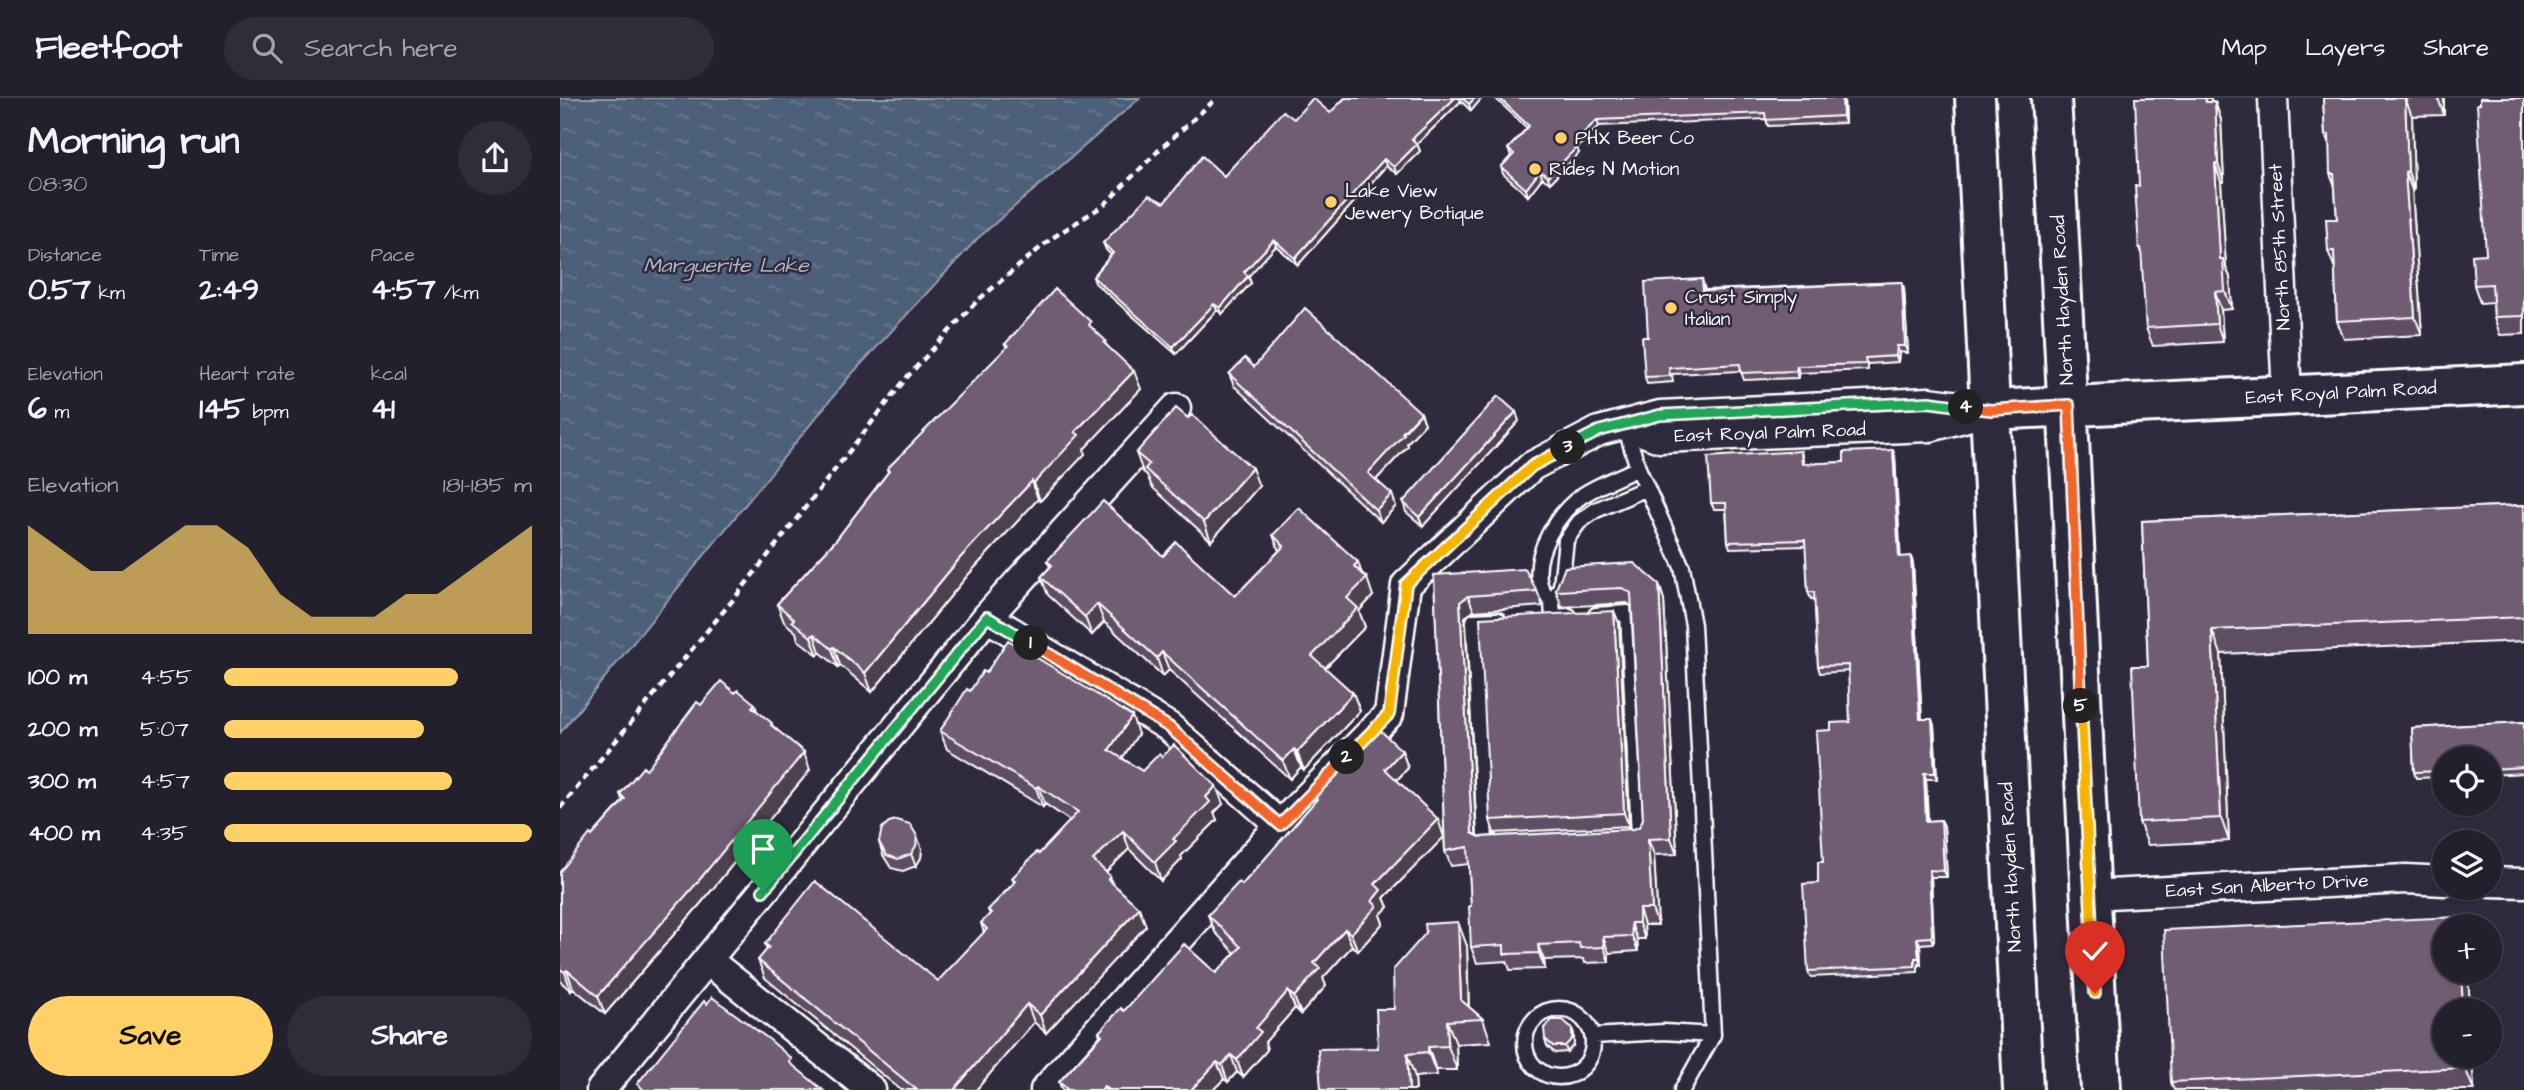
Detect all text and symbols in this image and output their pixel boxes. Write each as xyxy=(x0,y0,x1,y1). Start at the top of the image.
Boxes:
search box xyxy=(224,17,714,80)
text: Fleetfoot xyxy=(35,25,182,71)
icon: search xyxy=(248,29,286,67)
text: Search here xyxy=(304,30,458,66)
text: Map xyxy=(2222,31,2267,65)
text: Layers xyxy=(2305,31,2385,65)
text: Share xyxy=(2423,31,2489,65)
text: Morning run xyxy=(28,116,240,168)
button: share xyxy=(458,121,532,195)
place label: PHX Beer Co xyxy=(1575,125,1694,152)
marker: PHX Beer Co xyxy=(1553,130,1569,146)
place label: Rides N Motion xyxy=(1549,156,1679,183)
marker: Rides N Motion xyxy=(1527,161,1543,177)
street label: North 85th Street xyxy=(2262,163,2298,331)
text: 08:30 xyxy=(28,168,87,200)
place label: Lake View Jewery Botique xyxy=(1345,178,1484,228)
marker: Lake View Jewery Botique xyxy=(1323,194,1339,210)
street label: North Hayden Road xyxy=(2045,214,2082,386)
text: Distance xyxy=(28,242,102,269)
text: Time xyxy=(199,242,239,269)
text: Pace xyxy=(371,242,415,269)
water label: Marguerite Lake xyxy=(643,251,810,281)
text: 0.57 xyxy=(28,269,91,311)
text: 2:49 xyxy=(199,269,259,311)
text: 4:57 xyxy=(371,269,436,311)
text: km xyxy=(91,280,125,307)
text: /km xyxy=(436,280,479,307)
place label: Crust Simply Italian xyxy=(1685,284,1798,333)
marker: Crust Simply Italian xyxy=(1663,300,1679,316)
text: Elevation xyxy=(28,361,103,388)
text: Heart rate xyxy=(199,361,295,388)
text: kcal xyxy=(371,361,407,388)
street label: East Royal Palm Road xyxy=(2245,374,2438,412)
text: 6 xyxy=(28,388,47,430)
text: 145 xyxy=(199,388,245,430)
text: 41 xyxy=(371,388,395,430)
pin: 4 xyxy=(1948,390,1984,424)
text: 4 xyxy=(1959,393,1972,420)
text: m xyxy=(47,399,69,426)
text: bpm xyxy=(245,399,288,426)
street label: East Royal Palm Road xyxy=(1674,416,1866,451)
pin: 3 xyxy=(1550,430,1586,464)
text: 3 xyxy=(1563,433,1572,460)
text: Elevation xyxy=(28,469,119,501)
text: 181–185 m xyxy=(443,469,532,501)
pin: 1 xyxy=(1014,626,1049,660)
text: 1 xyxy=(1029,629,1032,656)
text: 100 m xyxy=(28,661,87,693)
text: 4:55 xyxy=(140,661,192,693)
pin: 5 xyxy=(2064,688,2098,724)
text: 5 xyxy=(2074,692,2087,719)
text: 200 m xyxy=(28,713,97,745)
text: 5:07 xyxy=(140,713,189,745)
pin: 2 xyxy=(1330,740,1364,774)
text: 2 xyxy=(1341,743,1352,770)
map controls xyxy=(2432,746,2502,1068)
button: locate xyxy=(2432,746,2502,816)
text: 300 m xyxy=(28,765,96,797)
text: 4:57 xyxy=(140,765,190,797)
street label: North Hayden Road xyxy=(1993,781,2030,953)
text: 400 m xyxy=(28,817,100,849)
text: 4:35 xyxy=(140,817,187,849)
pin xyxy=(733,819,793,891)
icon: arrive xyxy=(744,830,782,868)
button: layers xyxy=(2432,830,2502,900)
street label: East San Alberto Drive xyxy=(2165,867,2369,905)
button: + xyxy=(2432,914,2502,984)
pin xyxy=(2065,921,2125,993)
icon: check xyxy=(2076,932,2114,970)
button: Save xyxy=(28,996,273,1076)
button: Share xyxy=(287,996,532,1076)
button: − xyxy=(2432,998,2502,1068)

